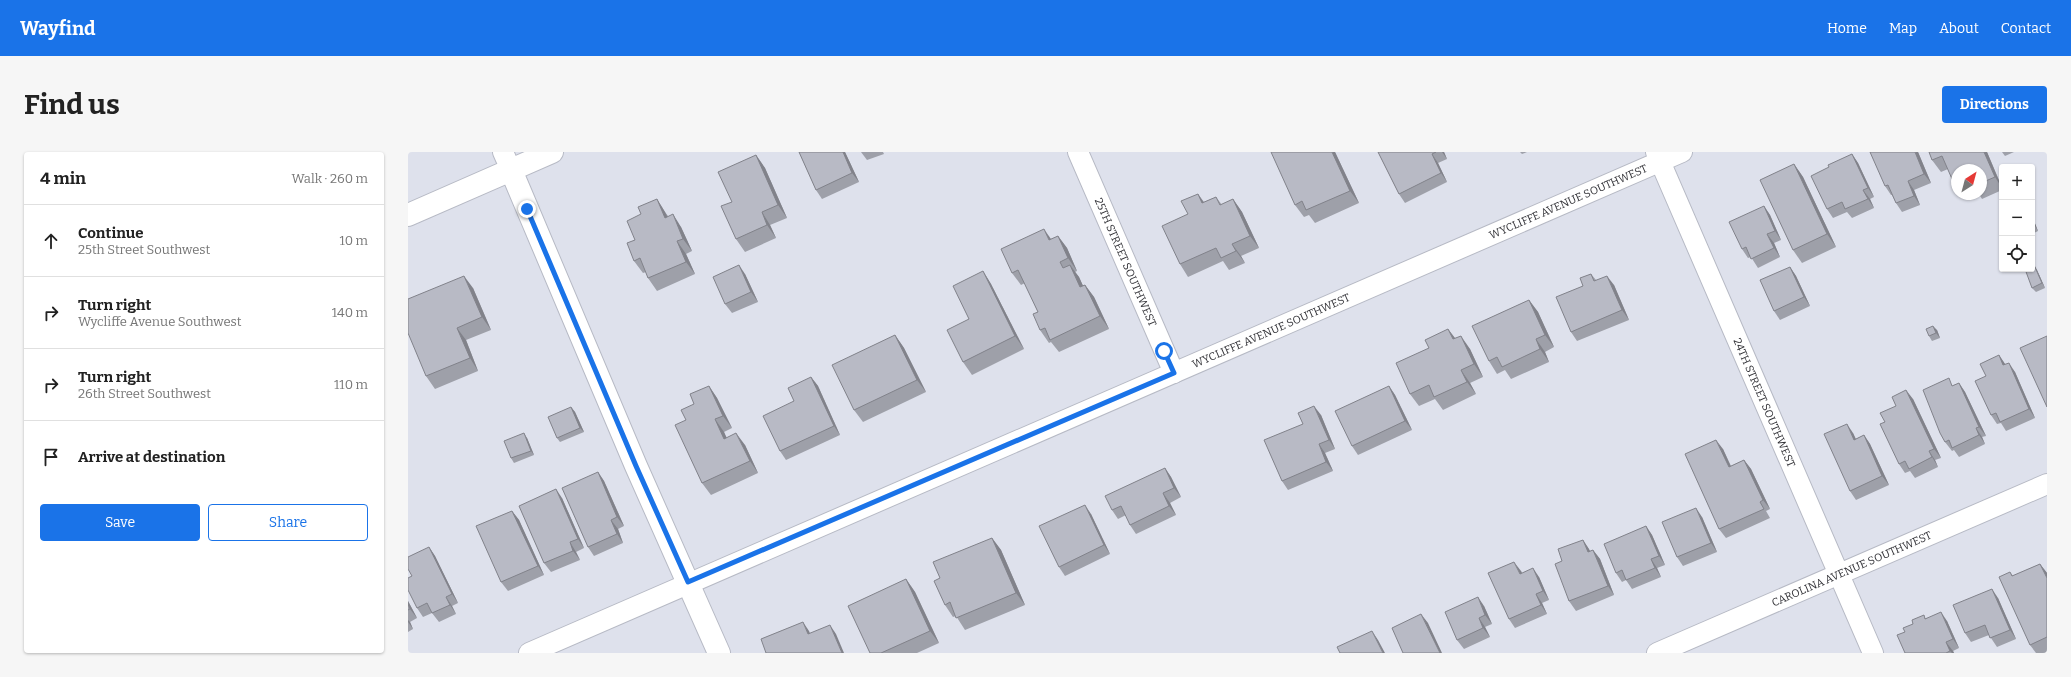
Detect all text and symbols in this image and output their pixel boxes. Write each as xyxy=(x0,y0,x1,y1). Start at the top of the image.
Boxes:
text: Wayfind xyxy=(20,17,96,40)
text: Home xyxy=(1827,20,1867,37)
text: Map xyxy=(1889,20,1917,37)
text: About xyxy=(1939,20,1979,37)
text: Contact xyxy=(2001,20,2051,37)
button: Directions xyxy=(1942,86,2047,123)
text: Find us xyxy=(24,88,120,121)
street label: WYCLIFFE AVENUE SOUTHWEST xyxy=(1487,161,1650,242)
north arrow xyxy=(1951,164,1987,200)
map controls xyxy=(1999,164,2035,272)
button: + xyxy=(1999,164,2035,200)
text: 4 min xyxy=(40,168,86,189)
text: Walk · 260 m xyxy=(292,171,368,186)
street label: 25TH STREET SOUTHWEST xyxy=(1092,196,1160,329)
route end xyxy=(518,200,536,218)
button: − xyxy=(1999,200,2035,236)
text: Continue xyxy=(78,224,144,242)
icon: ahead xyxy=(40,230,62,252)
text: 10 m xyxy=(339,233,368,248)
button: locate xyxy=(1999,236,2035,272)
text: 25th Street Southwest xyxy=(78,242,210,257)
street label: WYCLIFFE AVENUE SOUTHWEST xyxy=(1190,290,1353,371)
text: Turn right xyxy=(78,296,151,314)
icon: right xyxy=(40,302,62,324)
text: 140 m xyxy=(332,305,368,320)
text: Wycliffe Avenue Southwest xyxy=(78,314,242,329)
street label: 24TH STREET SOUTHWEST xyxy=(1731,336,1798,470)
route start xyxy=(1155,342,1173,360)
text: Turn right xyxy=(78,368,151,386)
icon: right xyxy=(40,374,62,396)
text: 110 m xyxy=(334,377,368,392)
text: 26th Street Southwest xyxy=(78,386,211,401)
icon: arrive xyxy=(40,446,62,468)
text: Arrive at destination xyxy=(78,448,225,466)
button: Save xyxy=(40,504,200,541)
button: Share xyxy=(208,504,368,541)
street label: CAROLINA AVENUE SOUTHWEST xyxy=(1770,528,1934,609)

